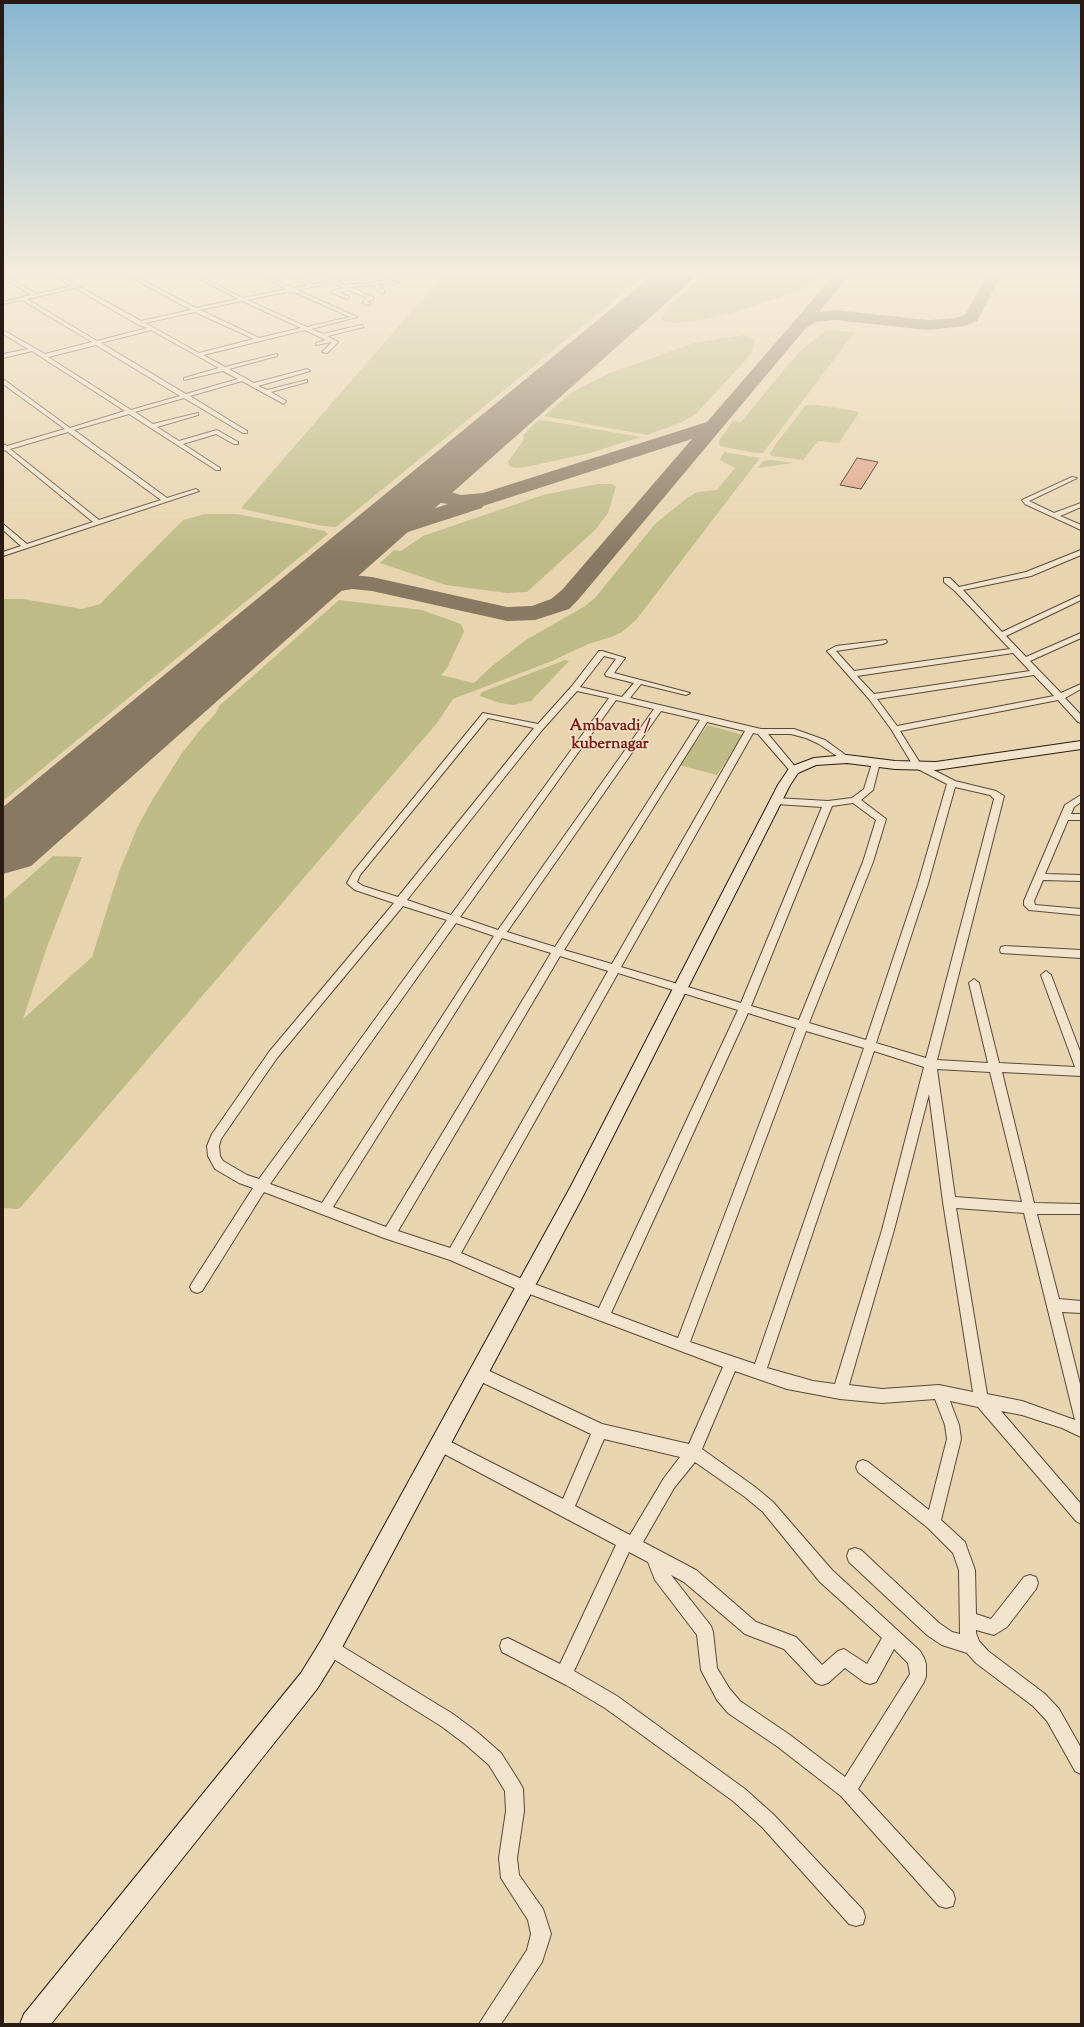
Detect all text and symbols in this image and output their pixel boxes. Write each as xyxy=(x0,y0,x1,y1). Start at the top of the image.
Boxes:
district label: Ambavadi / kubernagar xyxy=(569,717,651,755)

